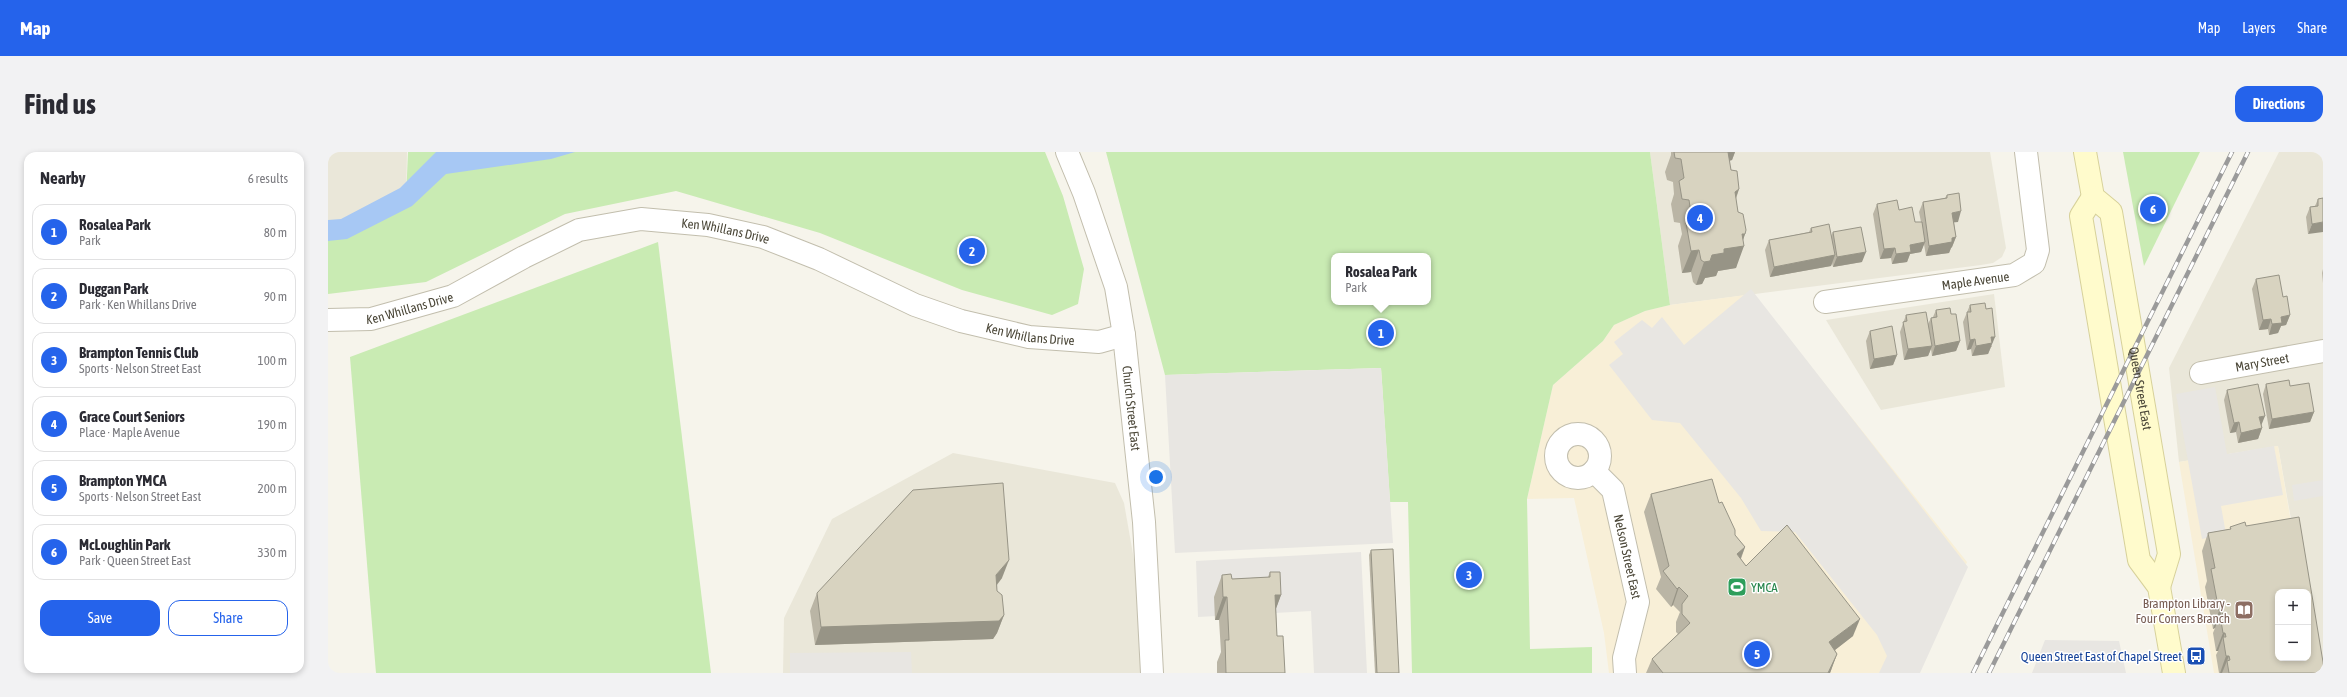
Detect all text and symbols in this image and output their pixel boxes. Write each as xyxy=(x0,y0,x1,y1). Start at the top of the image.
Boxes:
text: Map xyxy=(20,17,51,39)
text: Map xyxy=(2198,20,2220,36)
text: Layers xyxy=(2242,20,2275,36)
text: Share xyxy=(2297,20,2327,36)
button: Directions xyxy=(2235,86,2323,122)
text: Find us xyxy=(24,88,96,120)
text: Nearby xyxy=(40,168,86,188)
text: 6 results xyxy=(248,171,288,186)
pin: 6 xyxy=(2140,194,2166,224)
pin: 4 xyxy=(1687,203,1713,233)
text: Rosalea Park xyxy=(79,216,151,233)
street label: Ken Whillans Drive xyxy=(681,216,772,247)
text: 1 xyxy=(51,225,57,240)
text: 80 m xyxy=(264,225,287,240)
text: Park xyxy=(79,233,101,248)
pin: 2 xyxy=(959,236,985,266)
popup xyxy=(1331,253,1431,305)
text: Rosalea Park xyxy=(1345,263,1417,280)
street label: Maple Avenue xyxy=(1941,269,2010,293)
text: Duggan Park xyxy=(79,280,148,297)
text: Park xyxy=(1345,280,1367,295)
text: 2 xyxy=(51,289,57,304)
text: 90 m xyxy=(264,289,287,304)
street label: Ken Whillans Drive xyxy=(366,289,455,327)
text: Park · Ken Whillans Drive xyxy=(79,297,197,312)
pin: 1 xyxy=(1368,318,1394,348)
street label: Ken Whillans Drive xyxy=(984,320,1075,348)
text: Brampton Tennis Club xyxy=(79,344,199,361)
street label: Queen Street East xyxy=(2126,346,2155,431)
street label: Mary Street xyxy=(2234,350,2290,375)
text: 3 xyxy=(51,353,57,368)
text: 100 m xyxy=(258,353,287,368)
text: Sports · Nelson Street East xyxy=(79,361,201,376)
street label: Church Street East xyxy=(1119,365,1143,452)
text: Grace Court Seniors xyxy=(79,408,185,425)
text: 4 xyxy=(51,417,57,432)
text: 190 m xyxy=(258,417,287,432)
text: Place · Maple Avenue xyxy=(79,425,180,440)
your location xyxy=(1146,467,1166,487)
text: Brampton YMCA xyxy=(79,472,167,489)
text: 5 xyxy=(51,481,57,496)
text: 200 m xyxy=(258,481,287,496)
text: Sports · Nelson Street East xyxy=(79,489,201,504)
street label: Nelson Street East xyxy=(1611,513,1644,601)
text: McLoughlin Park xyxy=(79,536,170,553)
text: 6 xyxy=(51,545,57,560)
text: 330 m xyxy=(258,545,287,560)
text: Park · Queen Street East xyxy=(79,553,191,568)
pin: 3 xyxy=(1456,560,1482,590)
sports icon: YMCA xyxy=(1726,576,1748,598)
place label: YMCA xyxy=(1751,580,1778,595)
map controls xyxy=(2275,589,2311,661)
button: + xyxy=(2275,589,2311,625)
place label: Brampton Library - Four Corners Branch xyxy=(2136,596,2230,626)
library icon: Brampton Library - Four Corners Branch xyxy=(2233,599,2255,621)
button: Save xyxy=(40,600,160,636)
button: Share xyxy=(168,600,288,636)
button: − xyxy=(2275,625,2311,661)
pin: 5 xyxy=(1744,639,1770,669)
bus stop icon: Queen Street East of Chapel Street xyxy=(2185,645,2207,667)
place label: Queen Street East of Chapel Street xyxy=(2021,649,2182,664)

